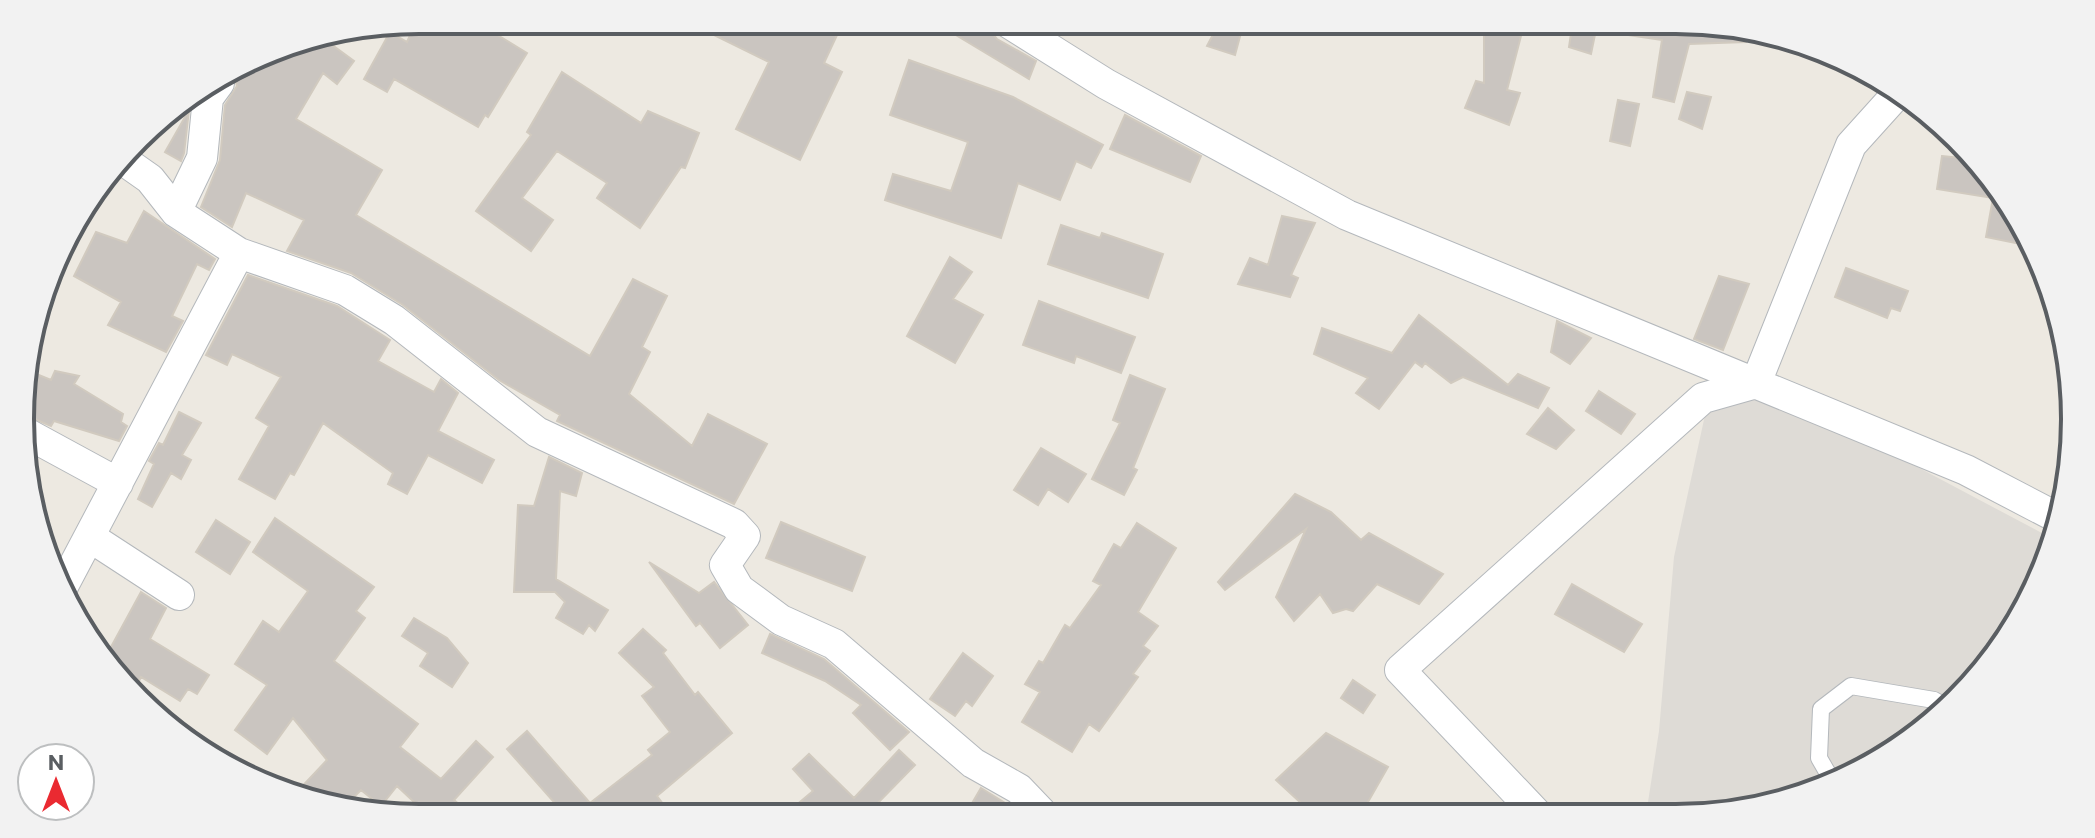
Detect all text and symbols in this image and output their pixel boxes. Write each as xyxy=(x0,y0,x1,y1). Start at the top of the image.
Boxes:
north arrow xyxy=(16,742,96,822)
text: N xyxy=(48,748,64,775)

